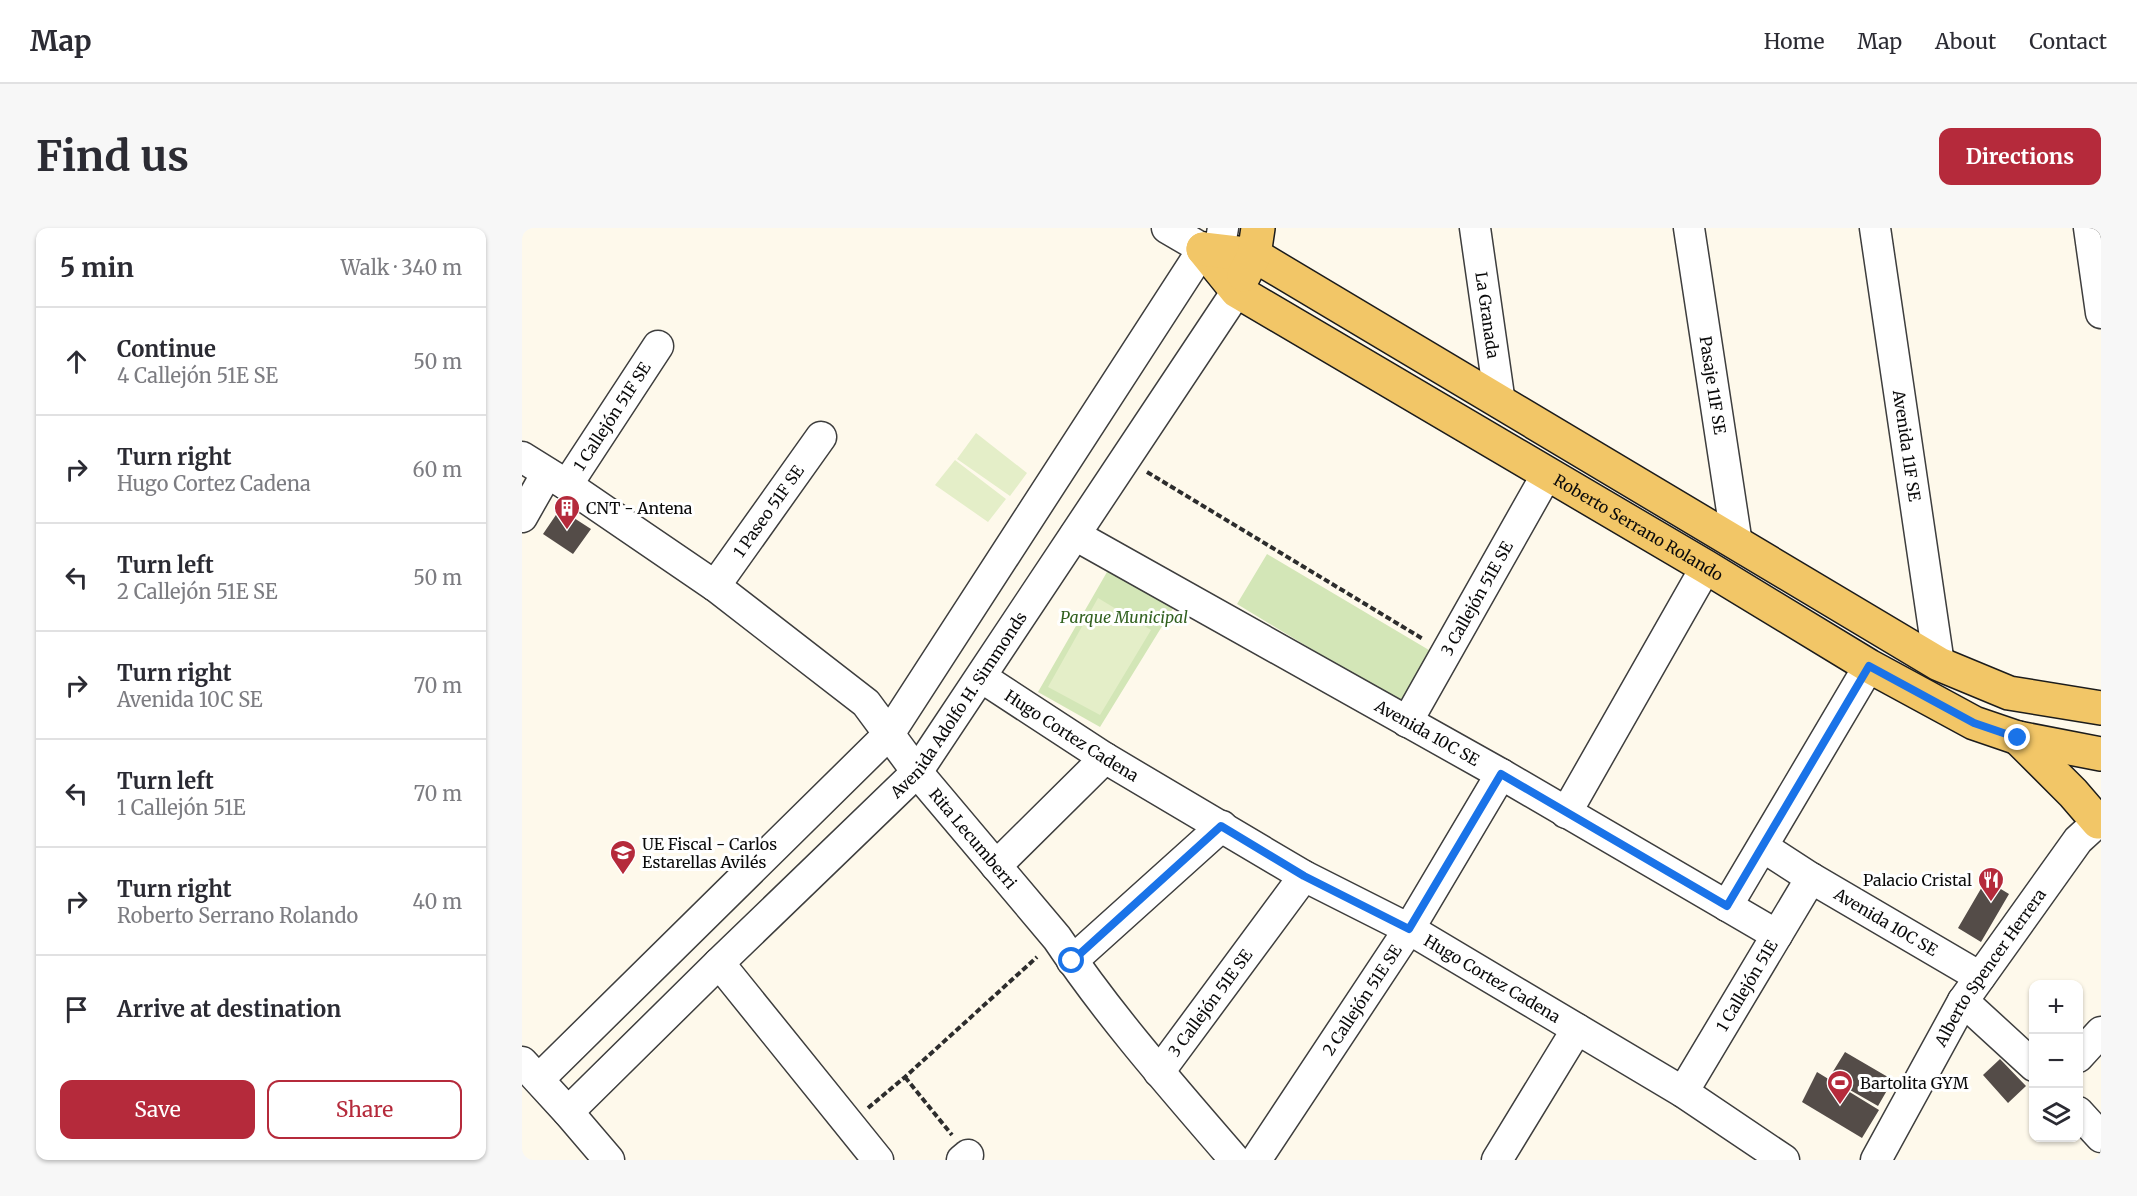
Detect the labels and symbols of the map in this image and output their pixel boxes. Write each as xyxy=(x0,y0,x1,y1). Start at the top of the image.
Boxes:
street label: La Granada xyxy=(1471,270,1504,360)
street label: Pasaje 11F SE xyxy=(1696,335,1730,437)
street label: 1 Callejón 51F SE xyxy=(569,358,655,475)
street label: Avenida 11F SE xyxy=(1889,388,1925,504)
street label: 1 Paseo 51F SE xyxy=(729,461,808,561)
street label: Roberto Serrano Rolando xyxy=(1550,470,1727,585)
building icon: CNT - Antena xyxy=(552,493,582,531)
place label: CNT - Antena xyxy=(586,498,693,518)
street label: 3 Callejón 51E SE xyxy=(1437,537,1517,659)
park label: Parque Municipal xyxy=(1060,607,1188,627)
street label: Avenida Adolfo H. Simmonds xyxy=(886,608,1031,803)
street label: Hugo Cortez Cadena xyxy=(1001,685,1143,786)
street label: Avenida 10C SE xyxy=(1371,695,1484,770)
route end xyxy=(2004,724,2030,750)
street label: Rita Lecumberri xyxy=(925,784,1021,893)
place label: UE Fiscal - Carlos Estarellas Avilés xyxy=(642,834,777,872)
school or university icon: UE Fiscal - Carlos Estarellas Avilés xyxy=(608,838,638,876)
restaurant icon: Palacio Cristal xyxy=(1976,865,2006,903)
place label: Palacio Cristal xyxy=(1863,870,1972,890)
street label: Avenida 10C SE xyxy=(1830,883,1942,960)
street label: Alberto Spencer Herrera xyxy=(1930,884,2050,1051)
street label: Hugo Cortez Cadena xyxy=(1421,930,1564,1027)
street label: 1 Callejón 51E xyxy=(1712,936,1782,1035)
street label: 2 Callejón 51E SE xyxy=(1318,940,1406,1059)
street label: 3 Callejón 51E SE xyxy=(1164,945,1257,1060)
route start xyxy=(1058,947,1084,973)
sports icon: Bartolita GYM xyxy=(1825,1068,1855,1106)
place label: Bartolita GYM xyxy=(1860,1073,1969,1093)

